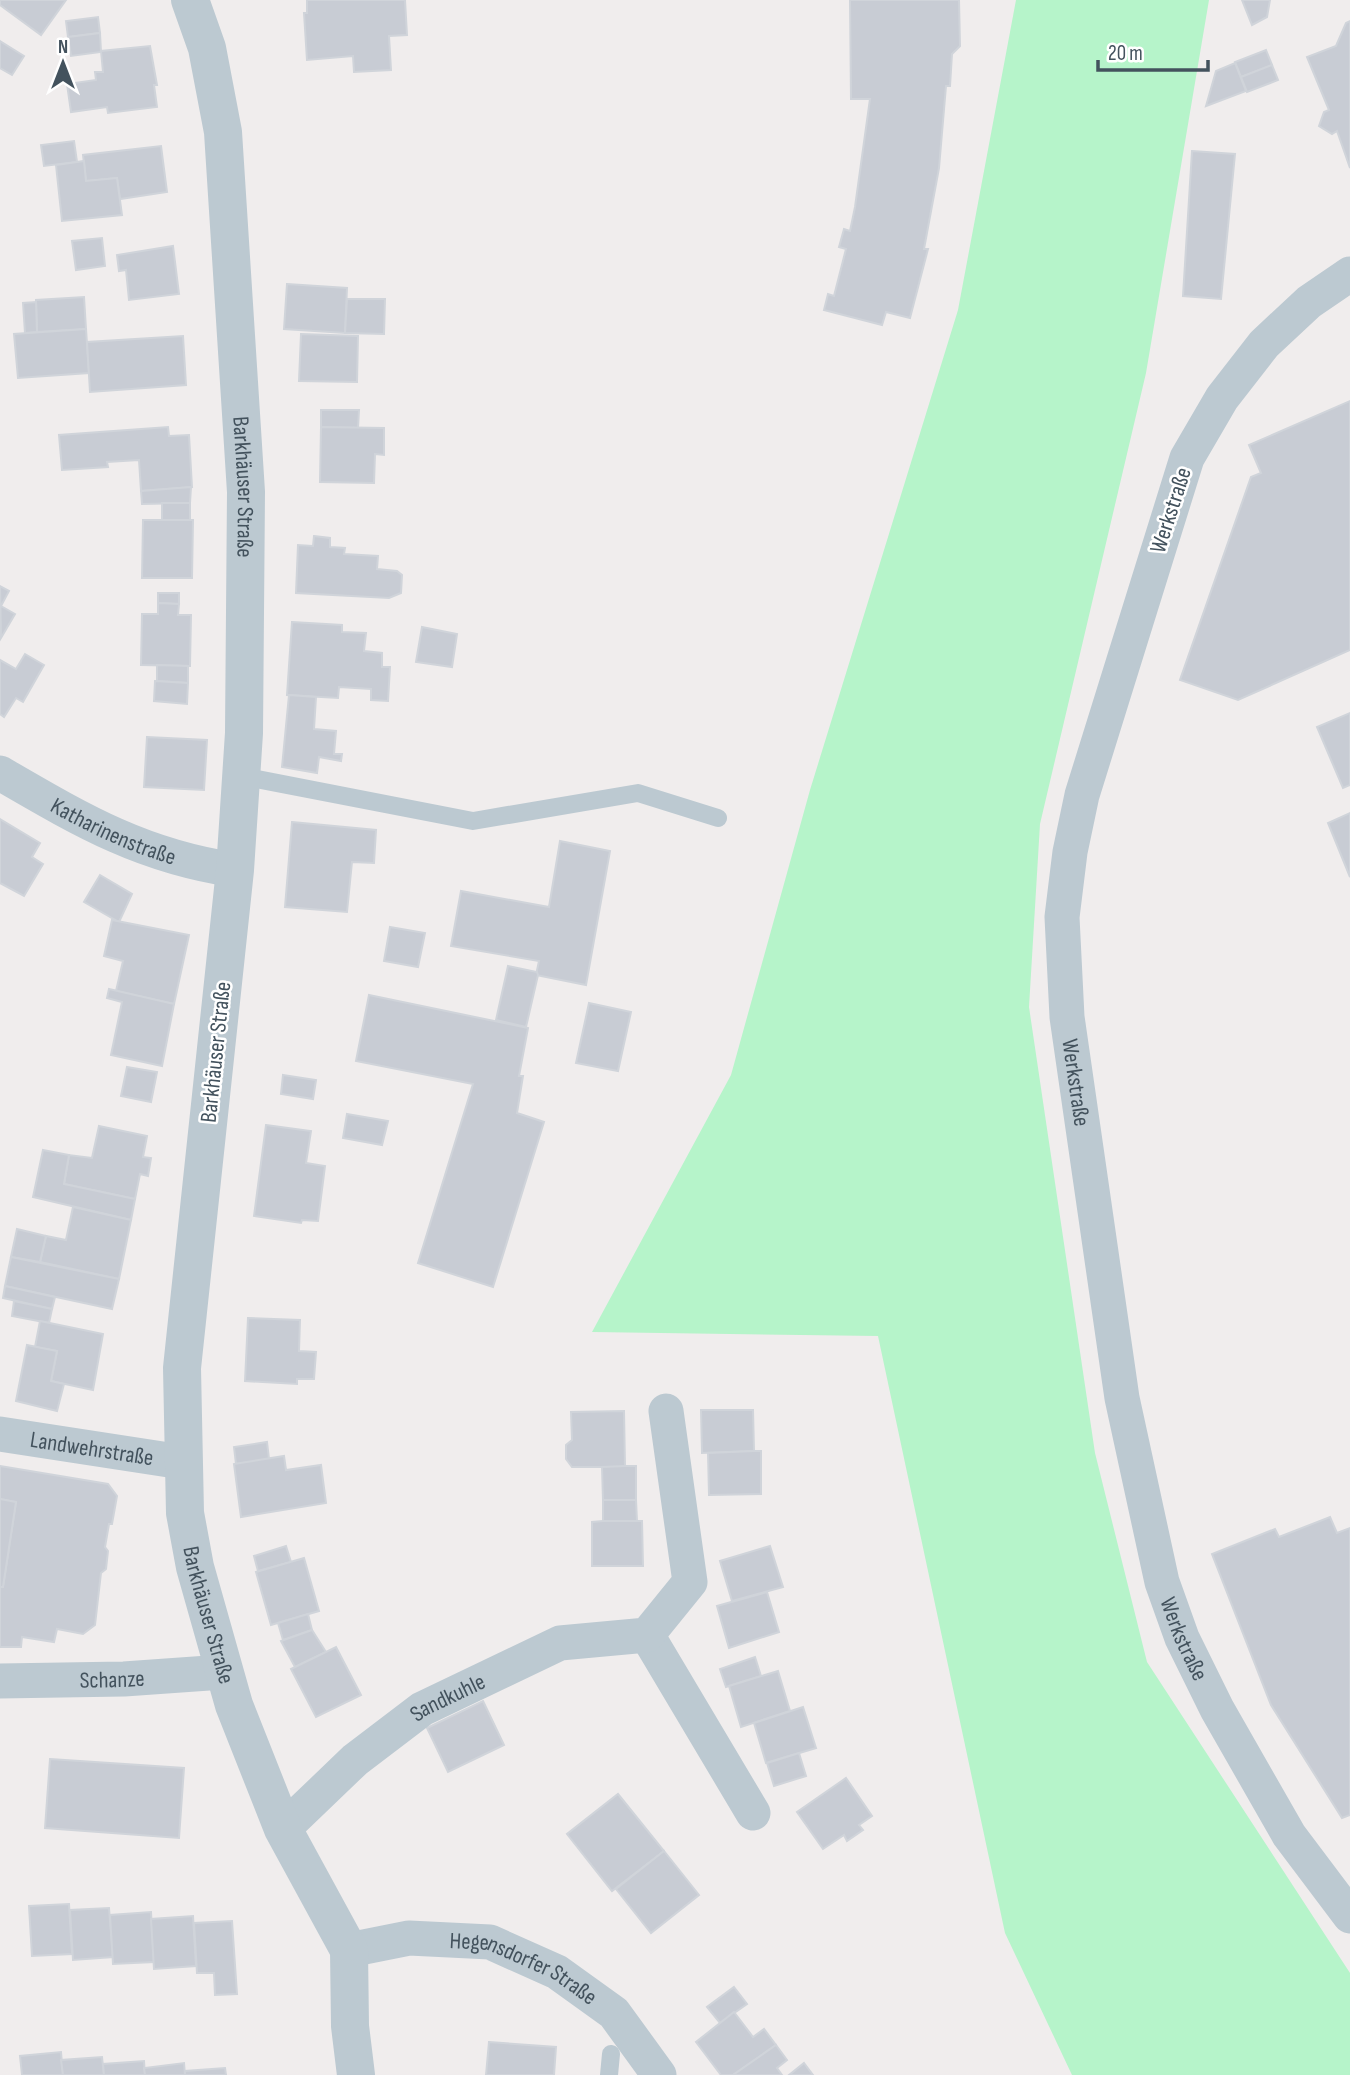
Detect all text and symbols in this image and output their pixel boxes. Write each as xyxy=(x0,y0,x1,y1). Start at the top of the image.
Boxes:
north arrow xyxy=(28,28,98,98)
scale bar xyxy=(1098,28,1208,72)
text: N xyxy=(58,36,68,59)
text: 20 m xyxy=(1108,41,1143,66)
street label: Barkhäuser Straße xyxy=(226,415,259,558)
street label: Werkstraße xyxy=(1144,464,1198,557)
street label: Katharinenstraße xyxy=(46,792,179,872)
street label: Barkhäuser Straße xyxy=(195,980,237,1124)
street label: Werkstraße xyxy=(1055,1037,1096,1128)
street label: Landwehrstraße xyxy=(28,1426,155,1472)
street label: Barkhäuser Straße xyxy=(176,1544,240,1687)
street label: Werkstraße xyxy=(1153,1593,1214,1685)
street label: Schanze xyxy=(79,1665,145,1695)
street label: Sandkuhle xyxy=(405,1668,490,1728)
street label: Hegensdorfer Straße xyxy=(449,1927,602,2011)

